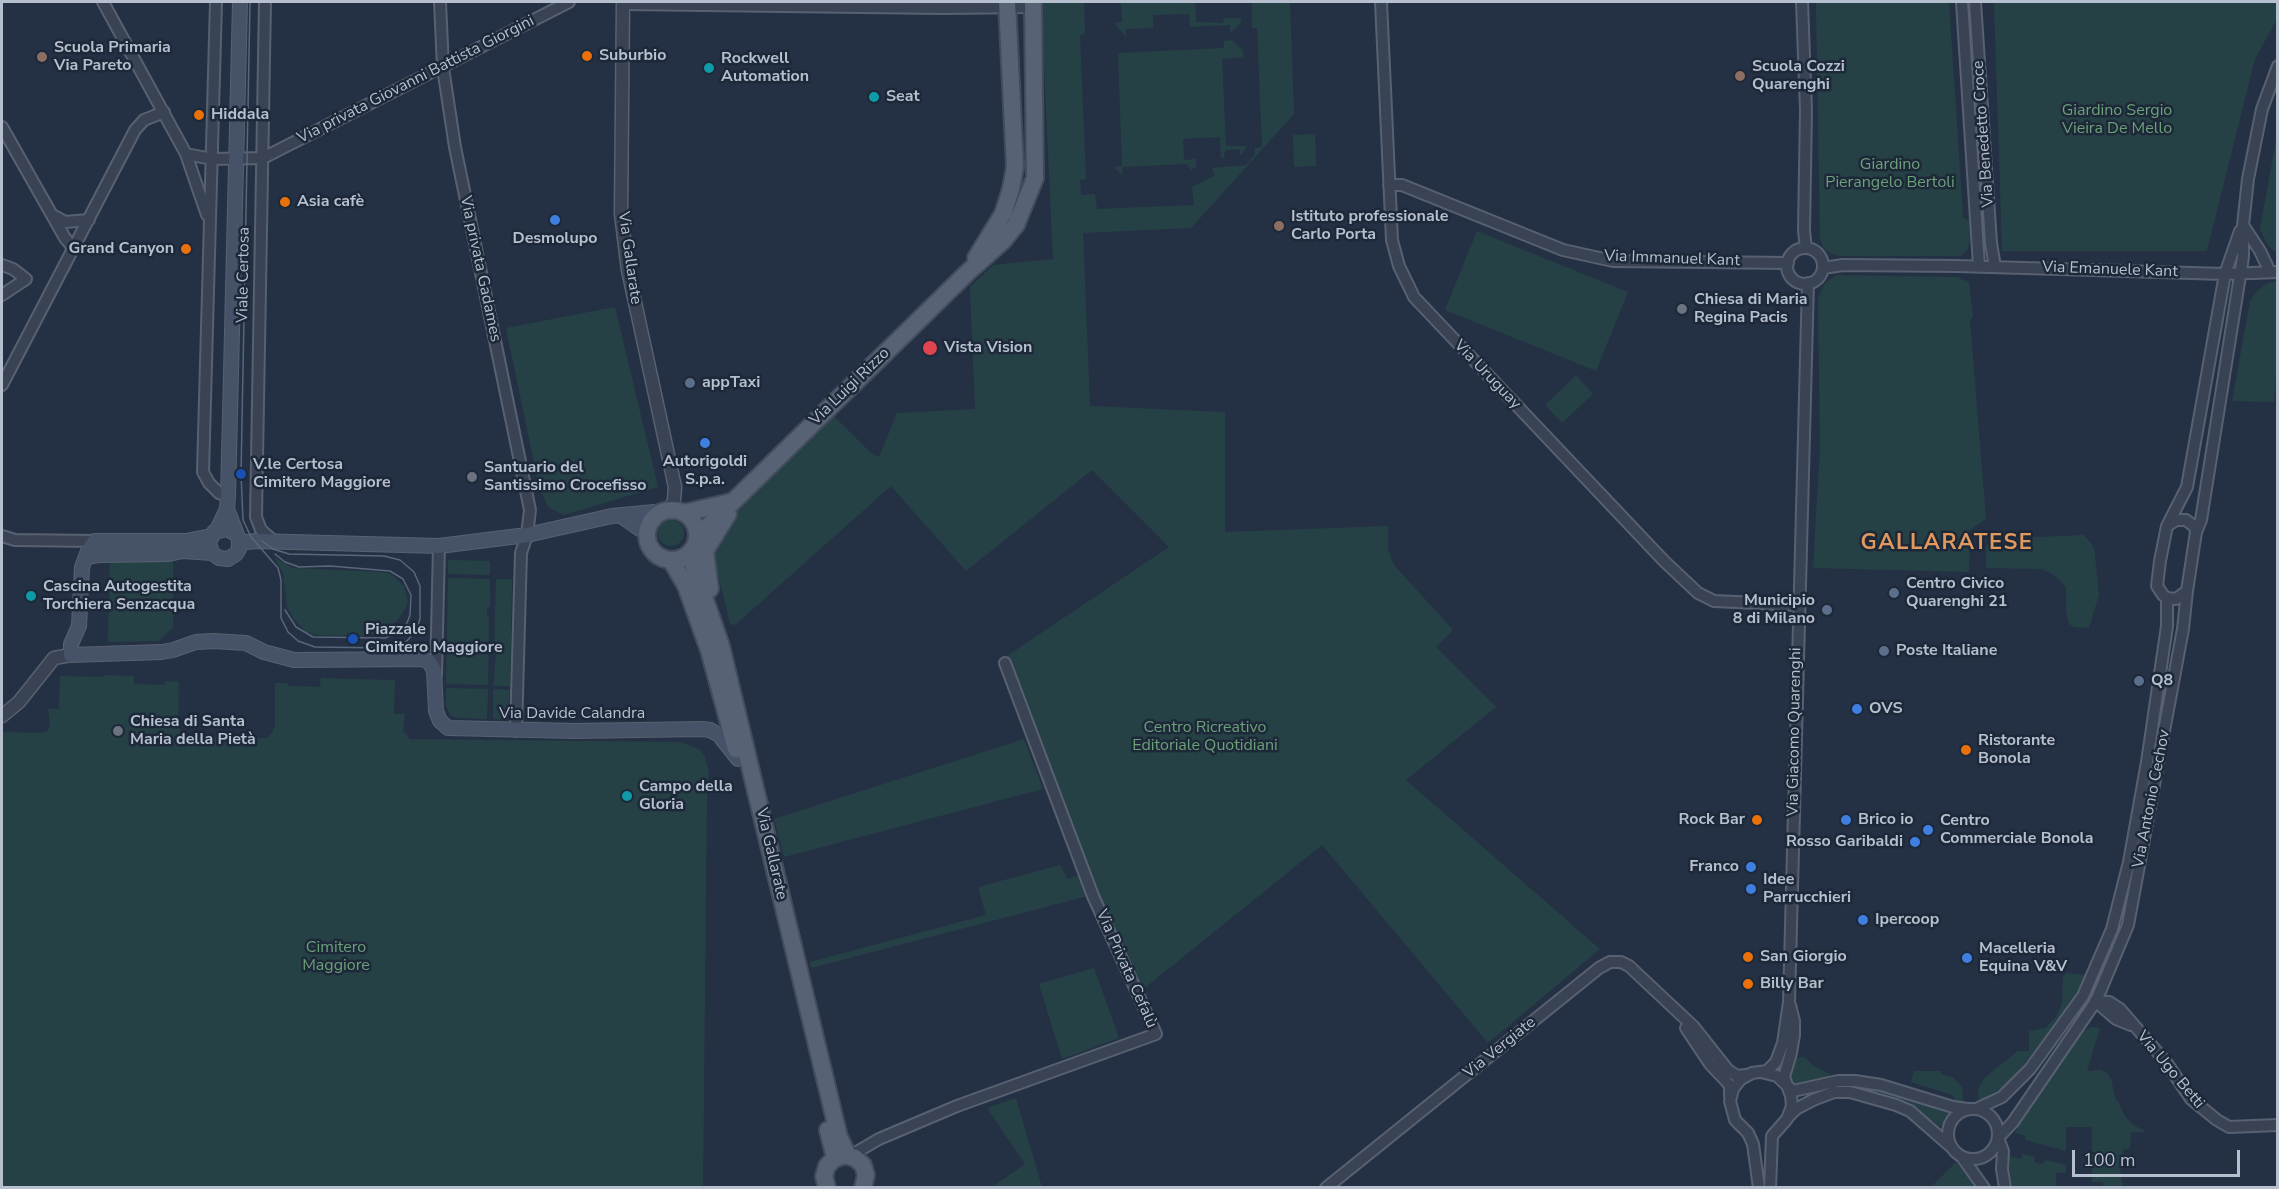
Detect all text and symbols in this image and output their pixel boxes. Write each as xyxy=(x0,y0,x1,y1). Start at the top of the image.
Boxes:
street label: Via privata Giovanni Battista Giorgini xyxy=(294,12,538,148)
place label: Scuola Primaria Via Pareto xyxy=(54,38,171,76)
place label: Suburbio xyxy=(599,46,666,66)
marker: Suburbio xyxy=(580,49,594,63)
place label: Rockwell Automation xyxy=(721,49,809,87)
marker: Scuola Primaria Via Pareto xyxy=(35,50,49,64)
place label: Scuola Cozzi Quarenghi xyxy=(1752,57,1845,95)
street label: Via Benedetto Croce xyxy=(1969,60,1999,208)
marker: Rockwell Automation xyxy=(702,61,716,75)
marker: Scuola Cozzi Quarenghi xyxy=(1733,69,1747,83)
place label: Seat xyxy=(886,87,920,107)
marker: Seat xyxy=(867,90,881,104)
park label: Giardino Sergio Vieira De Mello xyxy=(2062,101,2172,139)
place label: Hiddala xyxy=(211,105,269,125)
marker: Hiddala xyxy=(192,108,206,122)
park label: Giardino Pierangelo Bertoli xyxy=(1825,155,1955,193)
place label: Asia cafè xyxy=(297,192,364,212)
street label: Via privata Gadames xyxy=(455,194,505,344)
marker: Asia cafè xyxy=(278,195,292,209)
place label: Istituto professionale Carlo Porta xyxy=(1291,207,1448,245)
street label: Via Gallarate xyxy=(613,210,645,306)
marker: Desmolupo xyxy=(548,213,562,227)
marker: Istituto professionale Carlo Porta xyxy=(1272,219,1286,233)
street label: Viale Certosa xyxy=(234,227,254,323)
place label: Desmolupo xyxy=(512,229,598,249)
place label: Grand Canyon xyxy=(69,239,174,259)
marker: Grand Canyon xyxy=(179,242,193,256)
street label: Via Immanuel Kant xyxy=(1604,247,1740,271)
street label: Via Emanuele Kant xyxy=(2042,258,2178,282)
place label: Chiesa di Maria Regina Pacis xyxy=(1694,290,1808,328)
marker: Chiesa di Maria Regina Pacis xyxy=(1675,302,1689,316)
street label: Via Uruguay xyxy=(1449,336,1525,414)
place label: Vista Vision xyxy=(944,338,1032,358)
marker: Vista Vision xyxy=(921,339,939,357)
street label: Via Luigi Rizzo xyxy=(806,344,894,430)
place label: appTaxi xyxy=(702,373,760,393)
marker: appTaxi xyxy=(683,376,697,390)
marker: Autorigoldi S.p.a. xyxy=(698,436,712,450)
place label: Autorigoldi S.p.a. xyxy=(663,452,747,490)
place label: V.le Certosa Cimitero Maggiore xyxy=(253,455,391,493)
place label: Santuario del Santissimo Crocefisso xyxy=(484,458,647,496)
marker: V.le Certosa Cimitero Maggiore xyxy=(234,467,248,481)
marker: Santuario del Santissimo Crocefisso xyxy=(465,470,479,484)
district label: GALLARATESE xyxy=(1861,531,2033,557)
place label: Centro Civico Quarenghi 21 xyxy=(1906,574,2007,612)
place label: Cascina Autogestita Torchiera Senzacqua xyxy=(43,577,195,615)
marker: Centro Civico Quarenghi 21 xyxy=(1887,586,1901,600)
marker: Cascina Autogestita Torchiera Senzacqua xyxy=(24,589,38,603)
place label: Municipio 8 di Milano xyxy=(1733,591,1815,629)
marker: Municipio 8 di Milano xyxy=(1820,603,1834,617)
place label: Piazzale Cimitero Maggiore xyxy=(365,620,503,658)
marker: Piazzale Cimitero Maggiore xyxy=(346,632,360,646)
place label: Poste Italiane xyxy=(1896,641,1997,661)
marker: Poste Italiane xyxy=(1877,644,1891,658)
street label: Via Giacomo Quarenghi xyxy=(1784,647,1806,817)
place label: Q8 xyxy=(2151,671,2173,691)
marker: Q8 xyxy=(2132,674,2146,688)
place label: OVS xyxy=(1869,699,1903,719)
marker: OVS xyxy=(1850,702,1864,716)
street label: Via Davide Calandra xyxy=(499,704,645,724)
place label: Chiesa di Santa Maria della Pietà xyxy=(130,712,256,750)
park label: Centro Ricreativo Editoriale Quotidiani xyxy=(1132,718,1278,756)
marker: Chiesa di Santa Maria della Pietà xyxy=(111,724,125,738)
street label: Via Antonio Cechov xyxy=(2129,728,2175,870)
place label: Ristorante Bonola xyxy=(1978,731,2055,769)
marker: Ristorante Bonola xyxy=(1959,743,1973,757)
place label: Campo della Gloria xyxy=(639,777,733,815)
marker: Campo della Gloria xyxy=(620,789,634,803)
street label: Via Gallarate xyxy=(751,806,791,902)
place label: Rock Bar xyxy=(1679,810,1745,830)
place label: Brico io xyxy=(1858,810,1914,830)
place label: Centro Commerciale Bonola xyxy=(1940,811,2093,849)
marker: Rock Bar xyxy=(1750,813,1764,827)
marker: Brico io xyxy=(1839,813,1853,827)
marker: Centro Commerciale Bonola xyxy=(1921,823,1935,837)
place label: Rosso Garibaldi xyxy=(1786,832,1903,852)
marker: Rosso Garibaldi xyxy=(1908,835,1922,849)
place label: Franco xyxy=(1689,857,1739,877)
marker: Franco xyxy=(1744,860,1758,874)
place label: Idee Parrucchieri xyxy=(1763,870,1851,908)
marker: Idee Parrucchieri xyxy=(1744,882,1758,896)
street label: Via Privata Cefalù xyxy=(1091,907,1161,1031)
place label: Ipercoop xyxy=(1875,910,1939,930)
marker: Ipercoop xyxy=(1856,913,1870,927)
park label: Cimitero Maggiore xyxy=(302,938,370,976)
place label: Macelleria Equina V&V xyxy=(1979,939,2067,977)
place label: San Giorgio xyxy=(1760,947,1847,967)
marker: San Giorgio xyxy=(1741,950,1755,964)
marker: Macelleria Equina V&V xyxy=(1960,951,1974,965)
place label: Billy Bar xyxy=(1760,974,1824,994)
marker: Billy Bar xyxy=(1741,977,1755,991)
street label: Via Vergiate xyxy=(1460,1013,1540,1083)
street label: Via Ugo Betti xyxy=(2132,1027,2208,1113)
scale bar xyxy=(2075,1138,2243,1176)
text: 100 m xyxy=(2083,1148,2135,1172)

